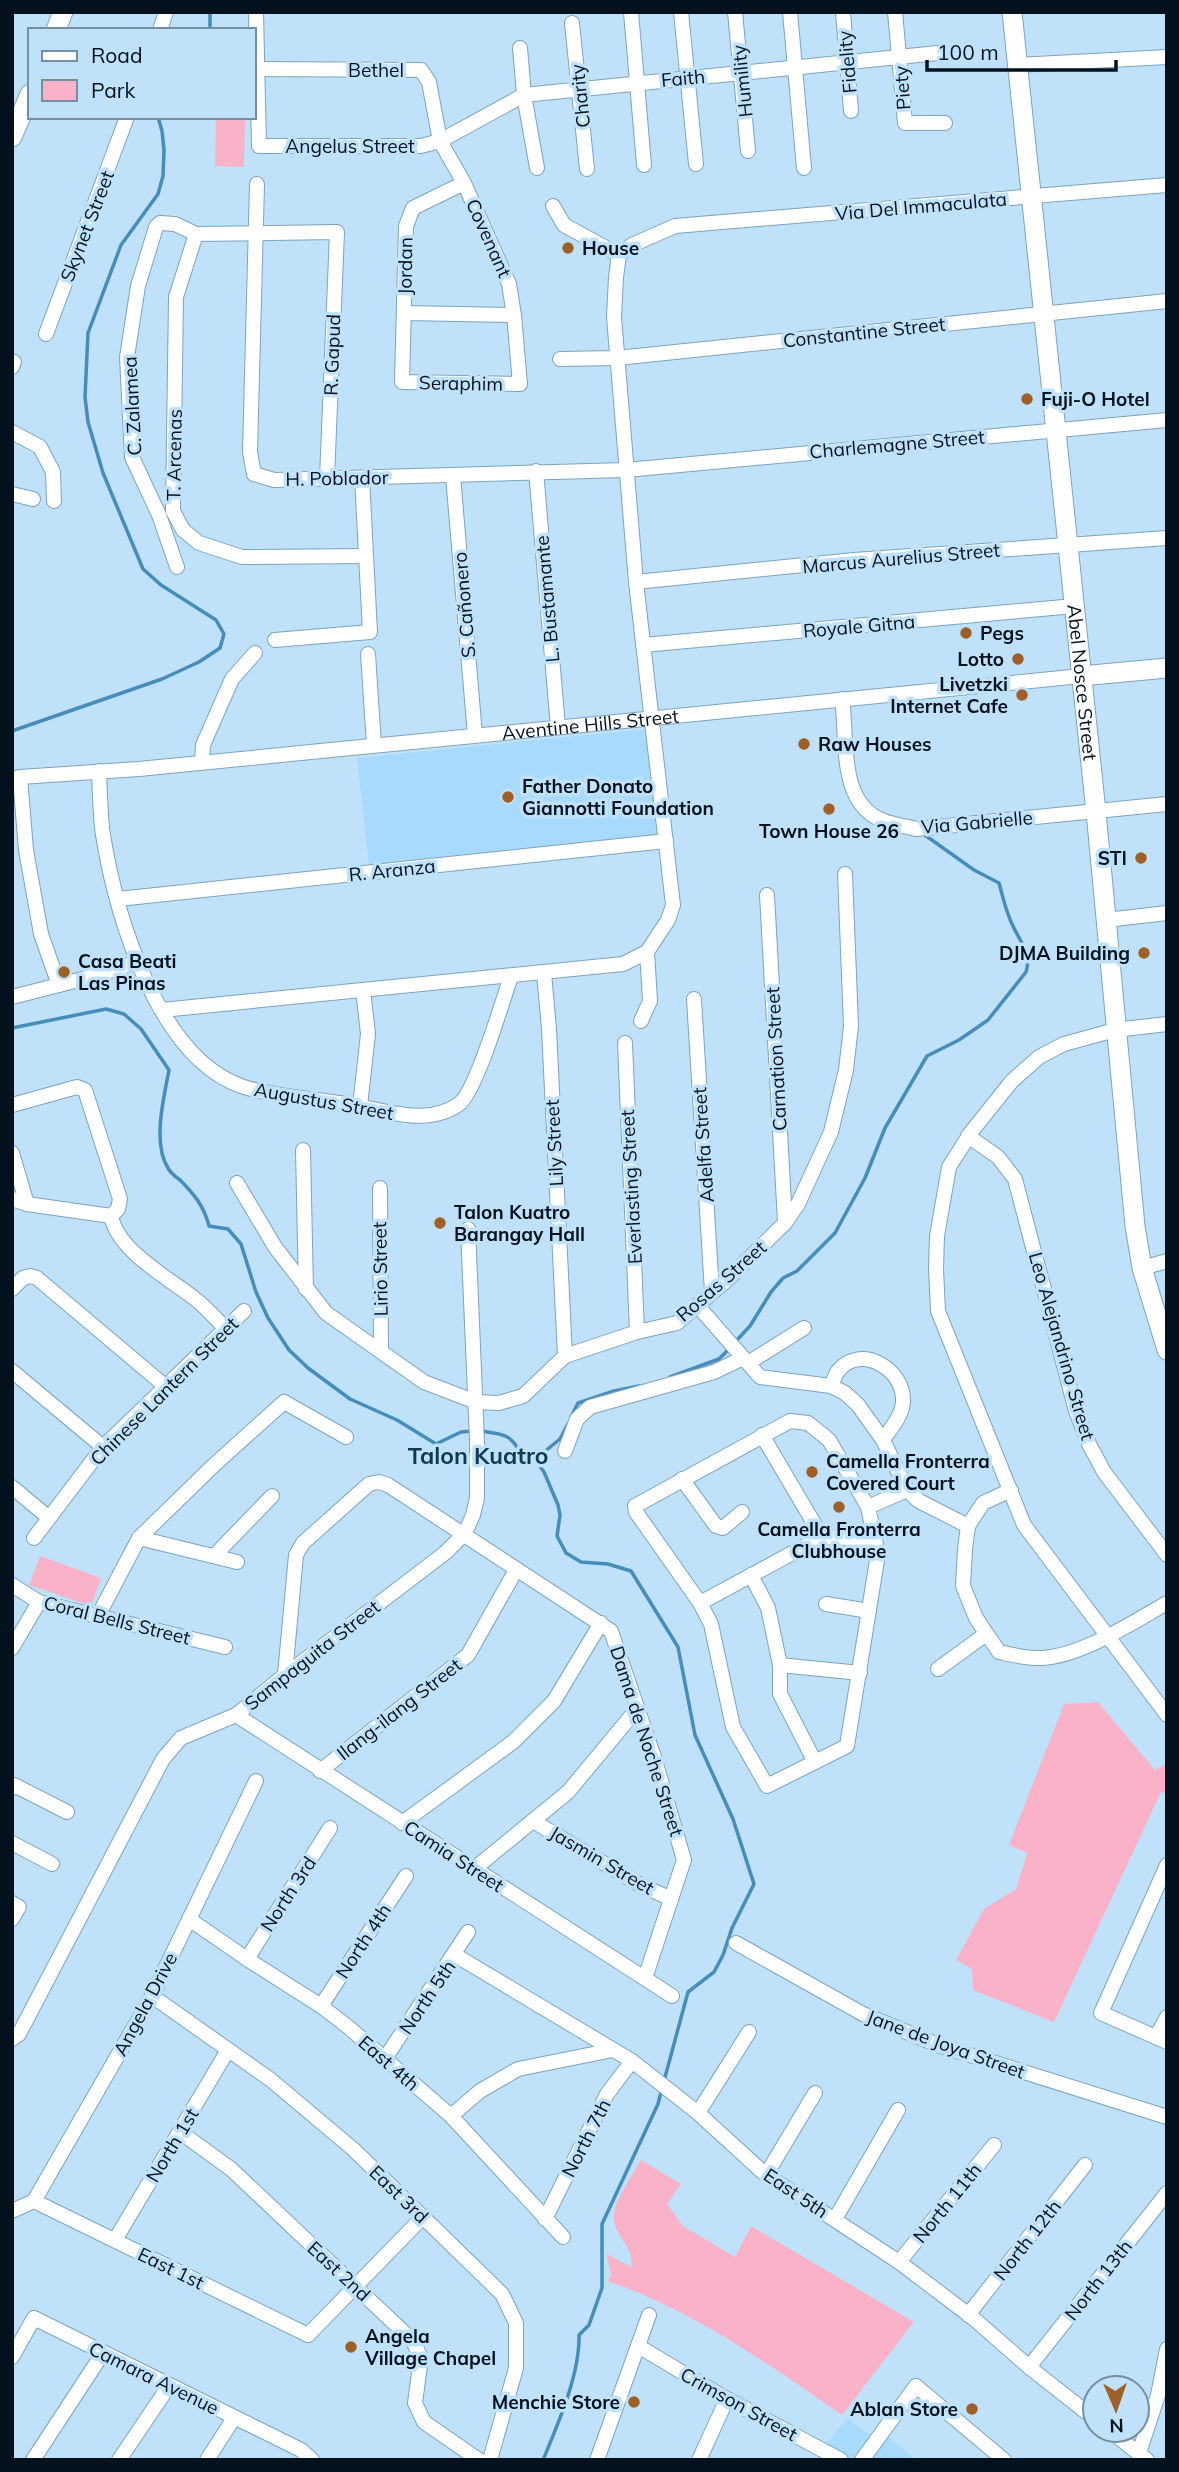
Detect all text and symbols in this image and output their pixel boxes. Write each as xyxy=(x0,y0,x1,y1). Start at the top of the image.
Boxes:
legend xyxy=(28,28,256,119)
scale bar xyxy=(927,28,1116,72)
street label: Fidelity xyxy=(832,30,862,94)
text: 100 m xyxy=(937,39,999,65)
text: Road xyxy=(91,42,142,68)
street label: Humility xyxy=(726,44,758,118)
street label: Bethel xyxy=(348,58,404,82)
street label: Charity xyxy=(565,63,595,129)
street label: Faith xyxy=(660,64,706,92)
street label: Piety xyxy=(888,65,916,111)
text: Park xyxy=(91,77,135,103)
street label: Angelus Street xyxy=(285,134,415,158)
street label: Skynet Street xyxy=(55,167,119,285)
street label: Via Del Immaculata xyxy=(834,187,1008,225)
street label: Covenant xyxy=(461,195,517,281)
place label: House xyxy=(582,236,639,260)
street label: Jordan xyxy=(392,237,418,295)
marker: House xyxy=(560,240,576,256)
street label: Constantine Street xyxy=(782,312,947,352)
street label: R. Gapud xyxy=(319,314,345,396)
street label: C. Zalamea xyxy=(117,356,147,456)
street label: Seraphim xyxy=(419,370,503,396)
place label: Fuji-O Hotel xyxy=(1041,387,1150,411)
marker: Fuji-O Hotel xyxy=(1019,391,1035,407)
street label: T. Arcenas xyxy=(161,409,187,501)
street label: Charlemagne Street xyxy=(808,424,986,464)
street label: H. Poblador xyxy=(285,465,389,491)
street label: L. Bustamante xyxy=(530,535,564,663)
street label: Marcus Aurelius Street xyxy=(801,537,1001,579)
street label: S. Cañonero xyxy=(447,551,481,659)
street label: Abel Nosce Street xyxy=(1062,603,1103,762)
street label: Royale Gitna xyxy=(802,609,916,643)
place label: Pegs xyxy=(980,621,1024,645)
marker: Pegs xyxy=(958,625,974,641)
place label: Lotto xyxy=(957,647,1004,671)
marker: Lotto xyxy=(1010,651,1026,667)
place label: Livetzki Internet Cafe xyxy=(890,672,1008,718)
marker: Livetzki Internet Cafe xyxy=(1014,687,1030,703)
street label: Aventine Hills Street xyxy=(501,704,680,745)
place label: Raw Houses xyxy=(818,732,932,756)
marker: Raw Houses xyxy=(796,736,812,752)
place label: Father Donato Giannotti Foundation xyxy=(522,774,714,820)
marker: Father Donato Giannotti Foundation xyxy=(500,789,516,805)
marker: Town House 26 xyxy=(821,801,837,817)
street label: Via Gabrielle xyxy=(920,805,1034,839)
place label: Town House 26 xyxy=(759,819,899,843)
place label: STI xyxy=(1098,846,1127,870)
marker: STI xyxy=(1133,850,1149,866)
street label: R. Aranza xyxy=(347,854,437,886)
place label: DJMA Building xyxy=(999,941,1130,965)
marker: DJMA Building xyxy=(1136,945,1152,961)
place label: Casa Beati Las Pinas xyxy=(78,949,176,995)
marker: Casa Beati Las Pinas xyxy=(56,964,72,980)
street label: Carnation Street xyxy=(760,986,792,1132)
street label: Augustus Street xyxy=(252,1077,396,1125)
street label: Adelfa Street xyxy=(687,1086,719,1203)
street label: Lily Street xyxy=(540,1099,568,1187)
street label: Everlasting Street xyxy=(615,1109,647,1265)
place label: Talon Kuatro Barangay Hall xyxy=(454,1200,585,1246)
marker: Talon Kuatro Barangay Hall xyxy=(432,1215,448,1231)
street label: Lirio Street xyxy=(367,1221,393,1317)
street label: Rosas Street xyxy=(671,1235,771,1327)
street label: Leo Alejandrino Street xyxy=(1024,1249,1100,1443)
street label: Chinese Lantern Street xyxy=(85,1312,243,1470)
district label: Talon Kuatro xyxy=(408,1441,548,1470)
place label: Camella Fronterra Covered Court xyxy=(826,1449,990,1495)
marker: Camella Fronterra Covered Court xyxy=(804,1464,820,1480)
marker: Camella Fronterra Clubhouse xyxy=(831,1499,847,1515)
place label: Camella Fronterra Clubhouse xyxy=(757,1517,921,1563)
street label: Coral Bells Street xyxy=(41,1590,193,1650)
street label: Sampaguita Street xyxy=(240,1594,385,1715)
street label: Dama de Noche Street xyxy=(605,1643,689,1840)
street label: Ilang-ilang Street xyxy=(332,1653,467,1765)
street label: Camia Street xyxy=(400,1815,509,1897)
street label: Jasmin Street xyxy=(545,1820,659,1900)
street label: North 3rd xyxy=(255,1852,321,1936)
street label: North 4th xyxy=(330,1899,396,1983)
street label: Angela Drive xyxy=(108,1948,182,2060)
street label: North 5th xyxy=(393,1955,461,2039)
street label: Jane de Joya Street xyxy=(864,2004,1029,2084)
street label: East 4th xyxy=(354,2030,424,2096)
street label: North 7th xyxy=(556,2095,616,2181)
street label: North 1st xyxy=(140,2103,204,2187)
street label: North 11th xyxy=(908,2158,986,2248)
street label: East 3rd xyxy=(364,2160,434,2228)
street label: East 5th xyxy=(759,2163,833,2223)
street label: North 12th xyxy=(988,2195,1066,2285)
street label: North 13th xyxy=(1059,2235,1137,2325)
street label: East 2nd xyxy=(303,2236,375,2306)
street label: East 1st xyxy=(134,2242,208,2294)
place label: Angela Village Chapel xyxy=(364,2324,496,2370)
street label: Camara Avenue xyxy=(85,2336,223,2420)
marker: Angela Village Chapel xyxy=(343,2339,359,2355)
street label: Crimson Street xyxy=(676,2362,802,2446)
north arrow xyxy=(1081,2374,1151,2444)
place label: Menchie Store xyxy=(492,2390,620,2414)
marker: Menchie Store xyxy=(626,2394,642,2410)
place label: Ablan Store xyxy=(850,2397,958,2421)
marker: Ablan Store xyxy=(964,2401,980,2417)
text: N xyxy=(1109,2414,1124,2438)

